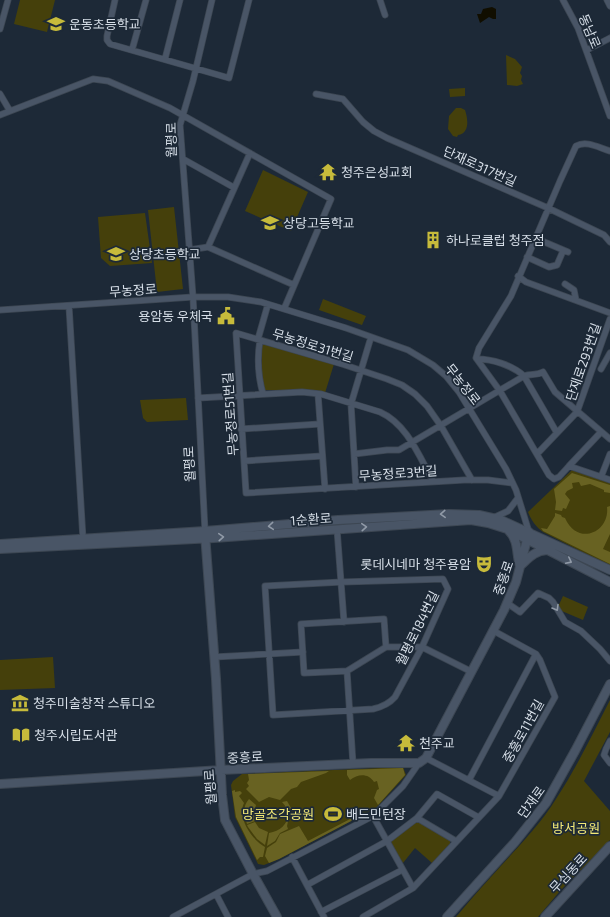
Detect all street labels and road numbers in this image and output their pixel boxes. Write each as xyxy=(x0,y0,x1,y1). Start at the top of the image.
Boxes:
street label: 동남로 xyxy=(576,11,604,51)
street label: 월평로 xyxy=(163,122,179,158)
street label: 단재로317번길 xyxy=(441,143,519,189)
street label: 무농정로 xyxy=(109,280,157,300)
street label: 단재로293번길 xyxy=(562,321,604,403)
street label: 무농정로31번길 xyxy=(270,325,356,365)
street label: 무농정로 xyxy=(442,360,484,408)
street label: 무농정로51번길 xyxy=(219,372,241,456)
street label: 월평로 xyxy=(180,446,198,482)
street label: 무농정로3번길 xyxy=(358,462,438,484)
street label: 1순환로 xyxy=(290,510,332,528)
street label: 중흥로 xyxy=(490,558,516,598)
street label: 월평로184번길 xyxy=(392,588,442,668)
street label: 중흥로11번길 xyxy=(499,696,547,766)
street label: 중흥로 xyxy=(227,748,263,766)
street label: 월평로 xyxy=(201,769,219,805)
street label: 단재로 xyxy=(514,783,548,821)
street label: 무심동로 xyxy=(546,850,590,896)

